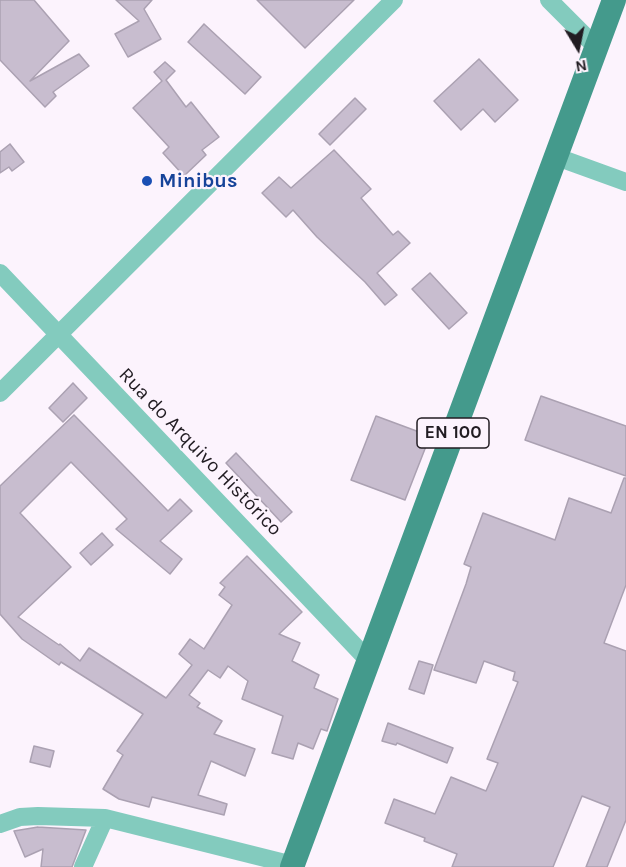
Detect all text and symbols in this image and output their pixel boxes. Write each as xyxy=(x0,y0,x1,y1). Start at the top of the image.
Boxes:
north arrow xyxy=(548,18,608,78)
text: N xyxy=(574,56,589,77)
place label: Minibus xyxy=(159,169,237,193)
marker: Minibus xyxy=(140,174,154,188)
street label: Rua do Arquivo Histórico xyxy=(113,363,287,541)
road number: EN 100 xyxy=(417,418,489,448)

